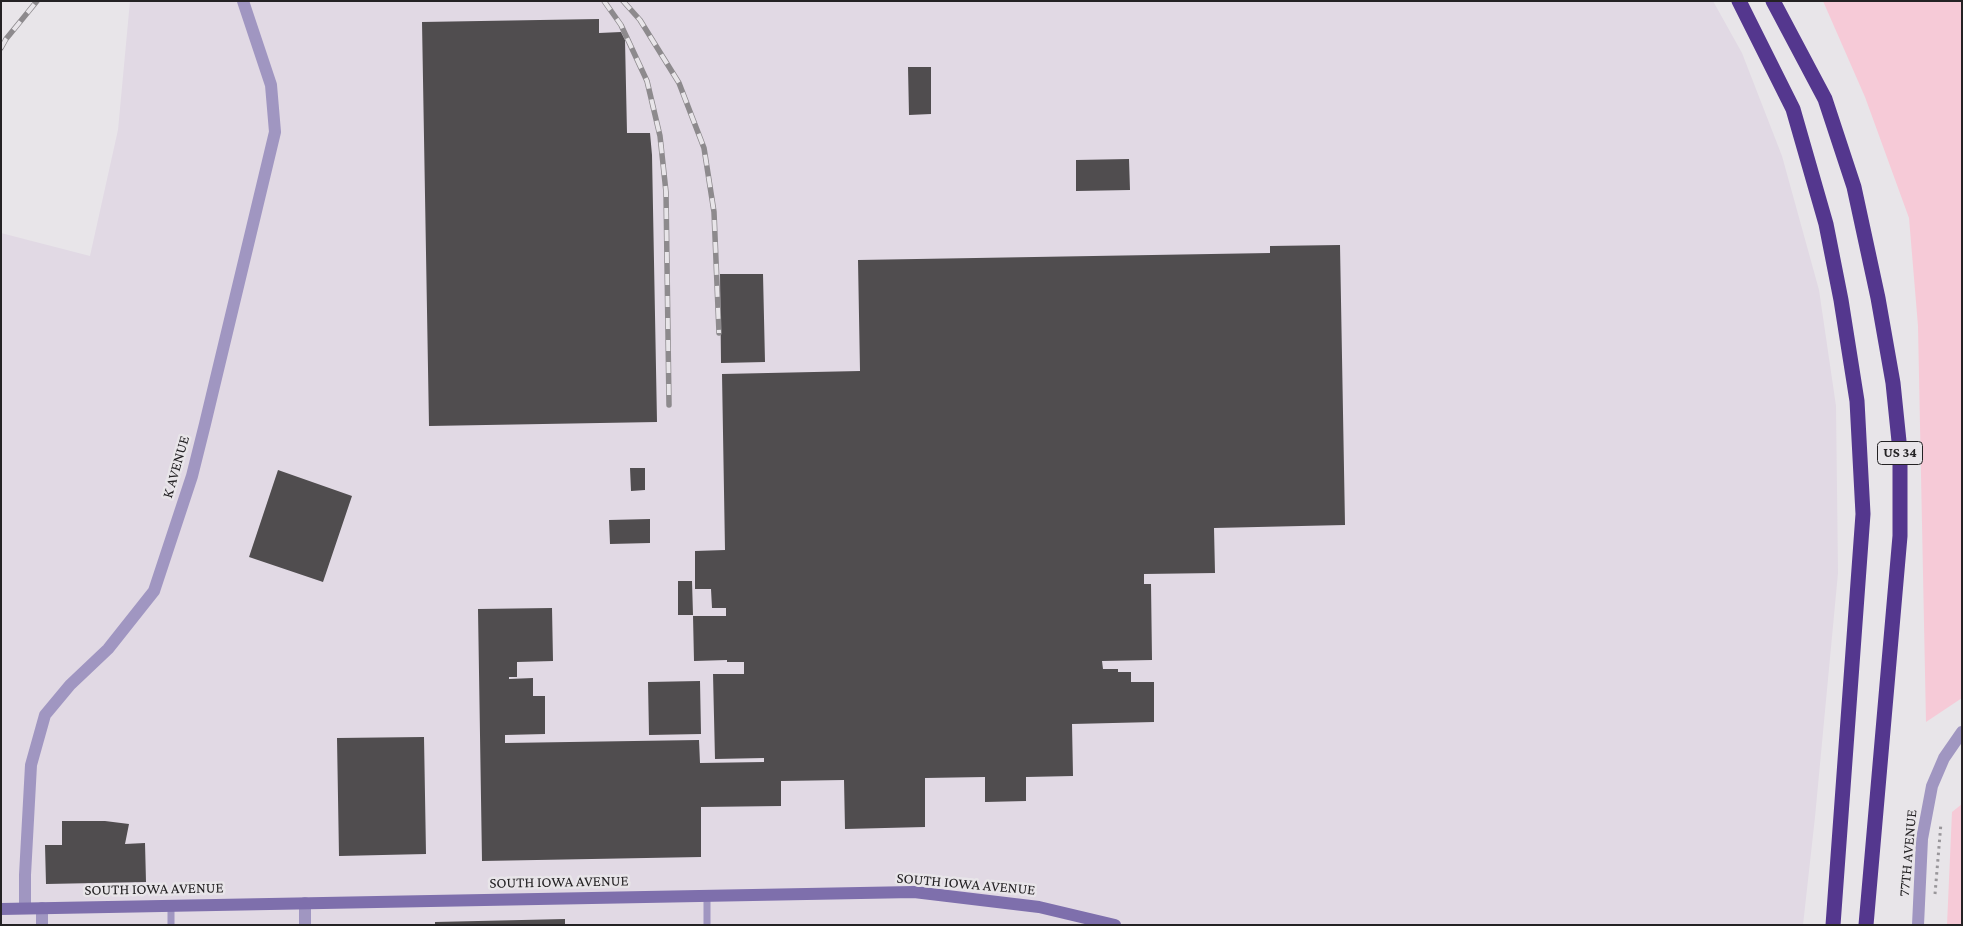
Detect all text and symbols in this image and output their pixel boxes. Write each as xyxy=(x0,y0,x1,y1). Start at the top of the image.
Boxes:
street label: K AVENUE xyxy=(159,434,193,500)
road number: US 34 xyxy=(1878,442,1922,464)
street label: 77TH AVENUE xyxy=(1895,809,1921,897)
street label: SOUTH IOWA AVENUE xyxy=(896,869,1036,899)
street label: SOUTH IOWA AVENUE xyxy=(489,872,629,892)
street label: SOUTH IOWA AVENUE xyxy=(84,879,224,899)

